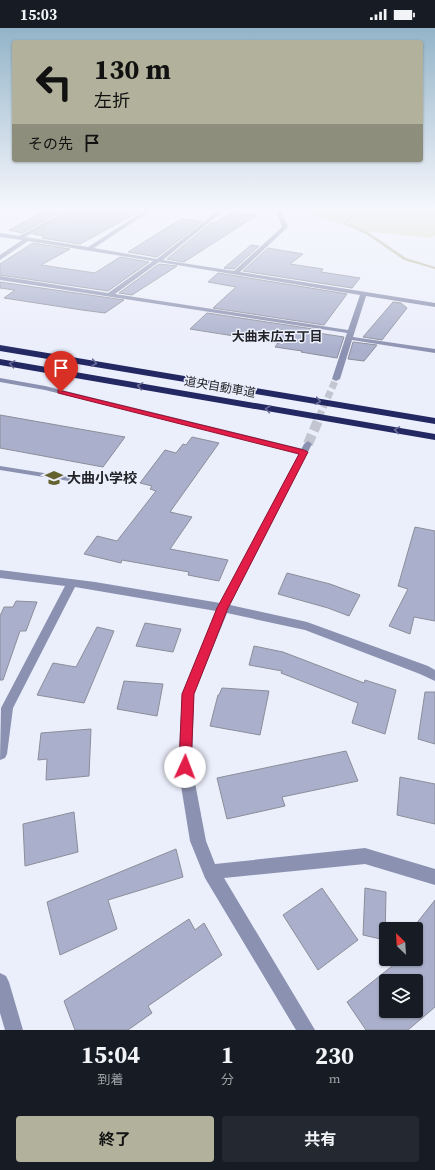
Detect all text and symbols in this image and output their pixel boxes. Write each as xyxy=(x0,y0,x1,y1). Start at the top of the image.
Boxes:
text: 15:03 xyxy=(20,4,57,25)
text: 130 m xyxy=(94,50,171,88)
icon: left xyxy=(28,56,80,108)
text: 左折 xyxy=(94,88,130,113)
icon: arrive xyxy=(81,132,103,154)
text: その先 xyxy=(28,133,73,154)
district label: 大曲末広五丁目 xyxy=(231,328,323,345)
pin xyxy=(44,351,78,392)
icon: arrive xyxy=(50,357,72,379)
one-way arrow xyxy=(91,359,97,367)
one-way arrow xyxy=(9,360,15,369)
street label: 道央自動車道 xyxy=(183,373,257,401)
one-way arrow xyxy=(137,383,143,391)
one-way arrow xyxy=(315,397,322,405)
one-way arrow xyxy=(265,405,271,414)
one-way arrow xyxy=(393,426,400,435)
school or university icon: 大曲小学校 xyxy=(44,468,64,488)
place label: 大曲小学校 xyxy=(67,468,137,488)
position arrow xyxy=(164,746,206,788)
north arrow xyxy=(379,922,423,966)
map controls xyxy=(379,922,423,1018)
button: layers xyxy=(379,974,423,1018)
text: 15:04 xyxy=(81,1038,140,1071)
text: 1 xyxy=(221,1038,234,1071)
text: 230 xyxy=(315,1039,354,1072)
text: m xyxy=(329,1070,340,1087)
text: 到着 xyxy=(98,1071,124,1088)
text: 分 xyxy=(221,1071,234,1088)
button: 終了 xyxy=(16,1116,214,1162)
button: 共有 xyxy=(222,1116,419,1162)

